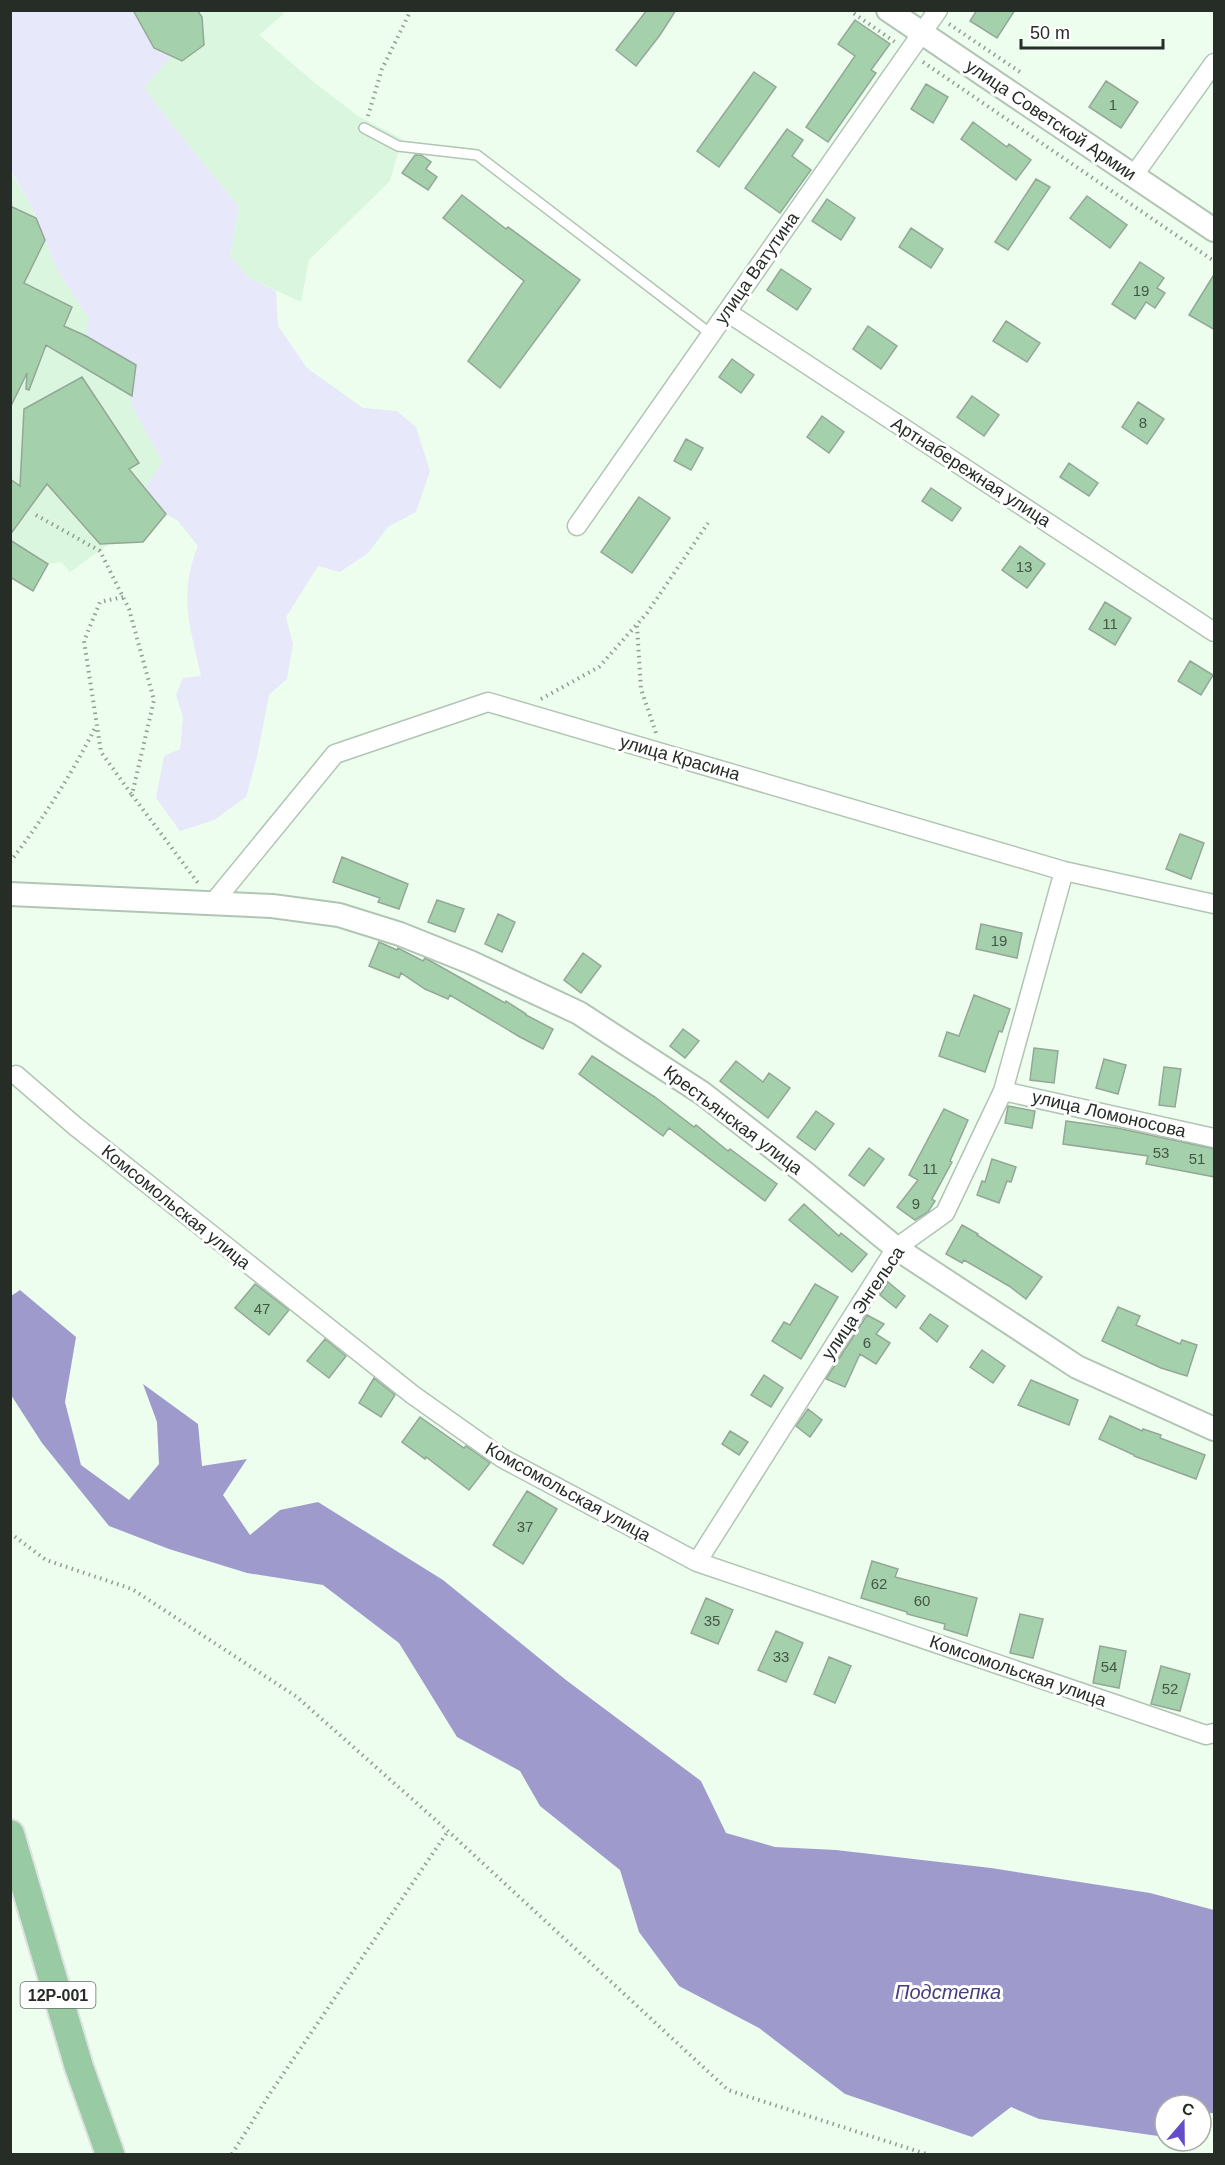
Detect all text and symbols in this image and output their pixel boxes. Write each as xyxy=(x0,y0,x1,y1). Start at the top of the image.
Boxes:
scale bar xyxy=(1021,12,1164,50)
text: 50 m xyxy=(1030,23,1070,43)
street label: улица Советской Армии xyxy=(962,56,1140,184)
house number: 1 xyxy=(1109,96,1117,113)
street label: улица Ватутина xyxy=(711,207,804,328)
house number: 19 xyxy=(1133,282,1149,299)
street label: Артнабережная улица xyxy=(888,413,1055,532)
house number: 8 xyxy=(1139,414,1147,431)
house number: 13 xyxy=(1016,558,1032,575)
house number: 11 xyxy=(1102,615,1118,632)
street label: улица Красина xyxy=(618,731,743,785)
house number: 19 xyxy=(991,932,1007,949)
street label: Крестьянская улица xyxy=(660,1061,807,1179)
street label: улица Ломоносова xyxy=(1030,1087,1189,1142)
street label: Комсомольская улица xyxy=(98,1141,255,1274)
house number: 53 xyxy=(1153,1144,1169,1161)
house number: 51 xyxy=(1189,1150,1205,1167)
house number: 11 xyxy=(922,1160,938,1177)
house number: 9 xyxy=(912,1195,920,1212)
street label: улица Энгельса xyxy=(818,1242,909,1363)
house number: 47 xyxy=(254,1300,270,1317)
house number: 6 xyxy=(863,1334,871,1351)
street label: Комсомольская улица xyxy=(482,1438,655,1546)
house number: 37 xyxy=(517,1518,533,1535)
house number: 62 xyxy=(871,1575,887,1592)
house number: 60 xyxy=(914,1592,930,1609)
house number: 35 xyxy=(704,1612,720,1629)
street label: Комсомольская улица xyxy=(927,1631,1110,1711)
house number: 33 xyxy=(773,1648,789,1665)
house number: 54 xyxy=(1101,1658,1117,1675)
house number: 52 xyxy=(1162,1680,1178,1697)
water label: Подстепка xyxy=(895,1981,1001,2003)
road number: 12Р-001 xyxy=(20,1982,96,2008)
north arrow xyxy=(1153,2093,1213,2153)
text: С xyxy=(1180,2099,1197,2119)

